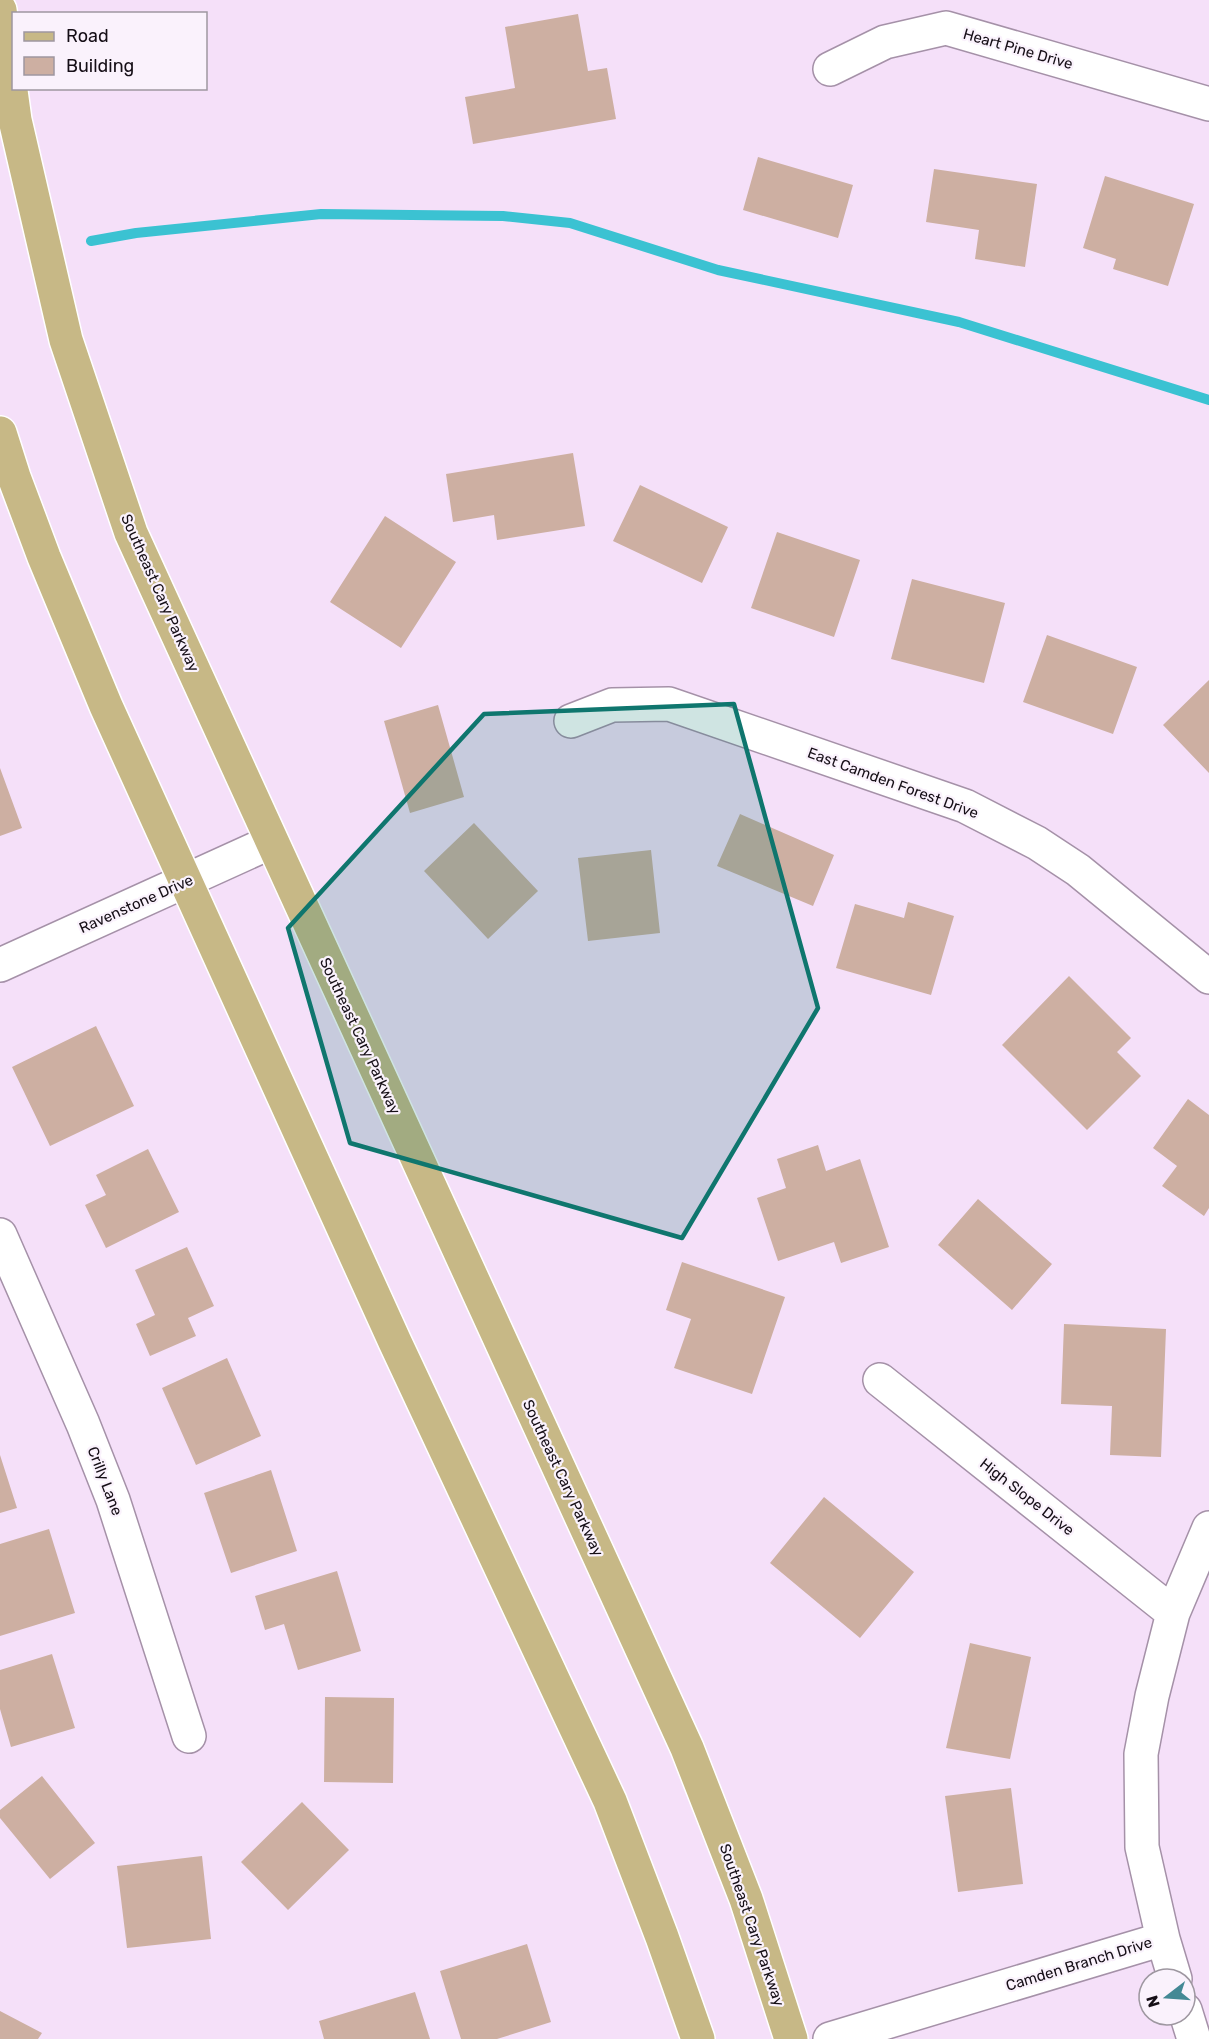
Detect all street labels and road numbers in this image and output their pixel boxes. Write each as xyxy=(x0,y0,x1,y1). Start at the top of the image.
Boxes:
street label: Heart Pine Drive xyxy=(961,25,1075,73)
street label: Southeast Cary Parkway xyxy=(117,511,203,675)
street label: East Camden Forest Drive xyxy=(805,744,981,822)
street label: Ravenstone Drive xyxy=(76,871,196,937)
street label: Southeast Cary Parkway xyxy=(316,955,404,1117)
street label: Southeast Cary Parkway xyxy=(519,1397,607,1559)
street label: Crilly Lane xyxy=(84,1444,126,1518)
street label: High Slope Drive xyxy=(976,1455,1078,1539)
street label: Southeast Cary Parkway xyxy=(716,1841,788,2009)
street label: Camden Branch Drive xyxy=(1004,1933,1154,1995)

